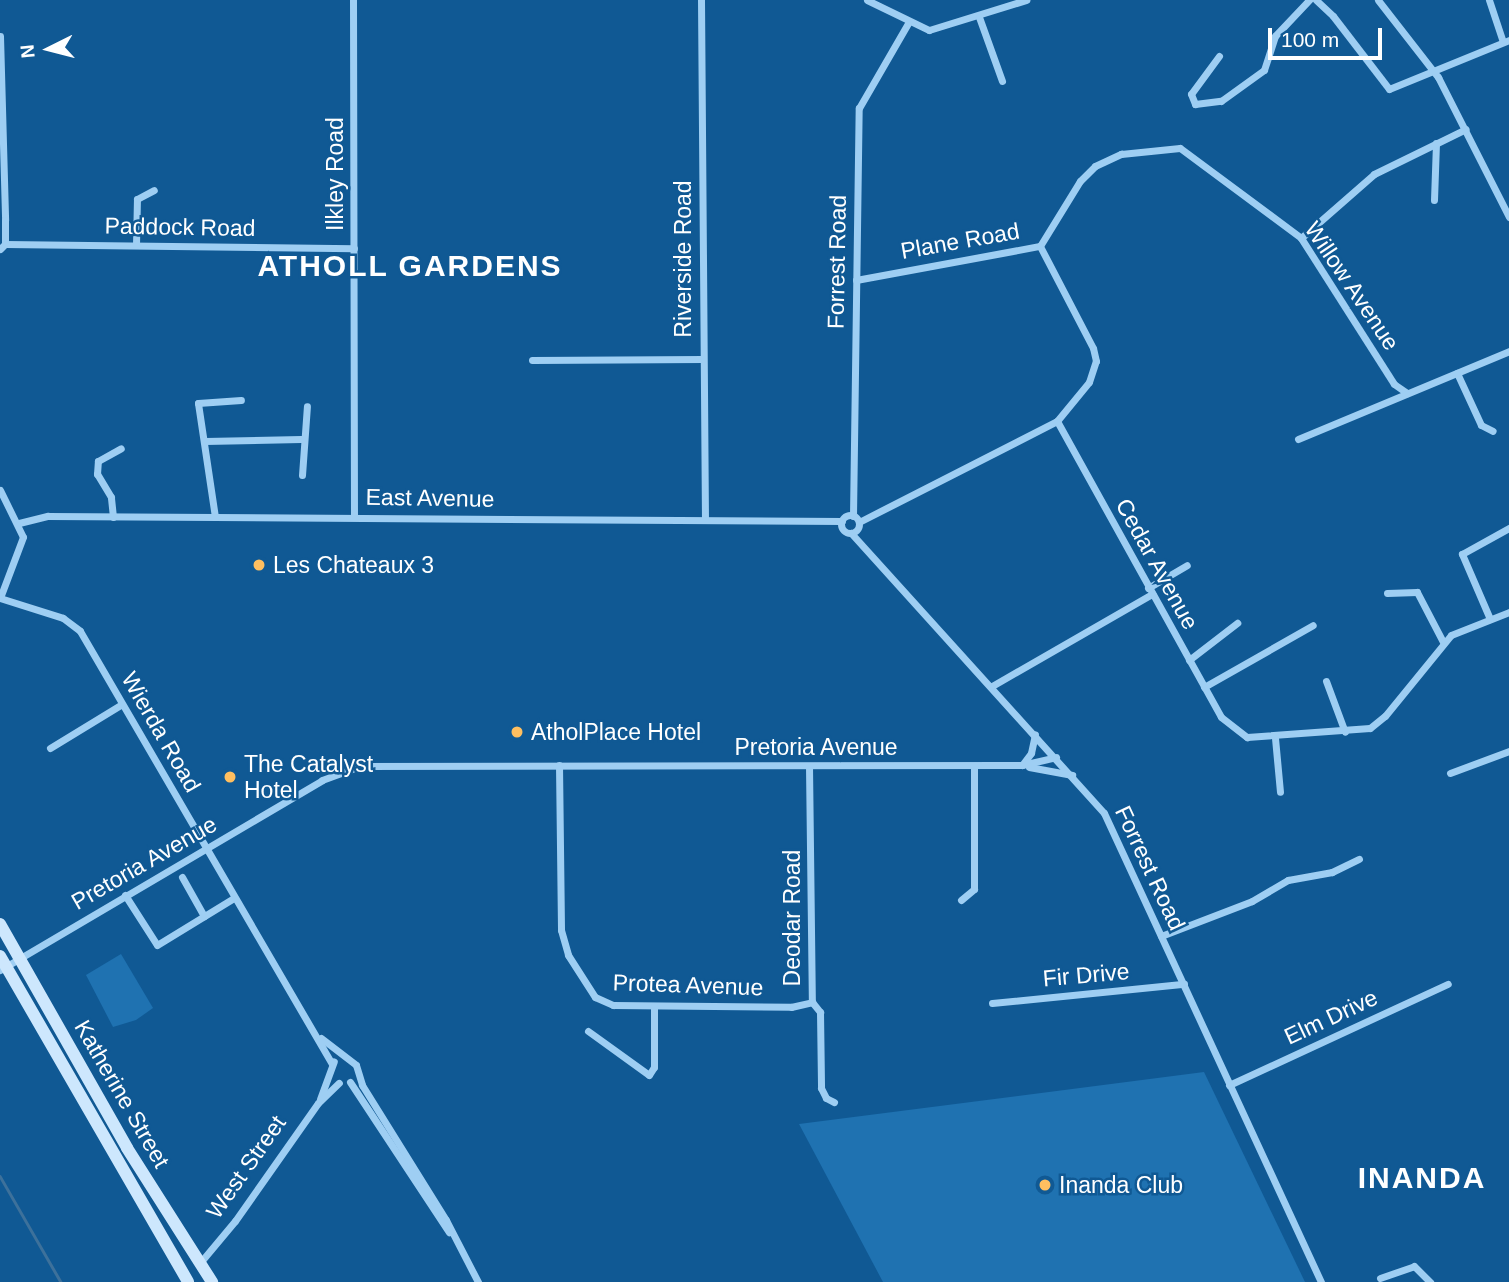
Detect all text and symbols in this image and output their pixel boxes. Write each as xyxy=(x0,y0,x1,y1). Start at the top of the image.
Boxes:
north arrow xyxy=(14,14,84,84)
scale bar xyxy=(1271,14,1385,58)
text: 100 m xyxy=(1281,28,1339,51)
text: N xyxy=(16,43,39,59)
street label: Ilkley Road xyxy=(321,117,349,231)
street label: Riverside Road xyxy=(669,180,697,338)
street label: Forrest Road xyxy=(822,195,852,329)
street label: Paddock Road xyxy=(104,212,256,242)
street label: Willow Avenue xyxy=(1299,216,1405,356)
street label: Plane Road xyxy=(898,217,1022,265)
district label: ATHOLL GARDENS xyxy=(259,248,561,284)
street label: East Avenue xyxy=(365,483,495,513)
street label: Cedar Avenue xyxy=(1109,493,1205,635)
place label: Les Chateaux 3 xyxy=(273,551,434,579)
marker: Les Chateaux 3 xyxy=(251,557,267,573)
street label: Wierda Road xyxy=(115,667,207,797)
place label: AtholPlace Hotel xyxy=(531,718,701,746)
marker: AtholPlace Hotel xyxy=(509,724,525,740)
street label: Pretoria Avenue xyxy=(734,733,898,761)
place label: The Catalyst Hotel xyxy=(244,750,373,804)
marker: The Catalyst Hotel xyxy=(222,769,238,785)
street label: Forrest Road xyxy=(1109,801,1191,935)
street label: Pretoria Avenue xyxy=(66,810,222,916)
street label: Deodar Road xyxy=(778,850,806,986)
street label: Fir Drive xyxy=(1042,957,1130,993)
street label: Protea Avenue xyxy=(612,969,764,1001)
street label: Elm Drive xyxy=(1280,983,1382,1051)
street label: Katherine Street xyxy=(68,1015,176,1173)
street label: West Street xyxy=(200,1110,292,1224)
district label: INANDA xyxy=(1358,1160,1486,1196)
place label: Inanda Club xyxy=(1059,1171,1183,1199)
marker: Inanda Club xyxy=(1037,1177,1053,1193)

